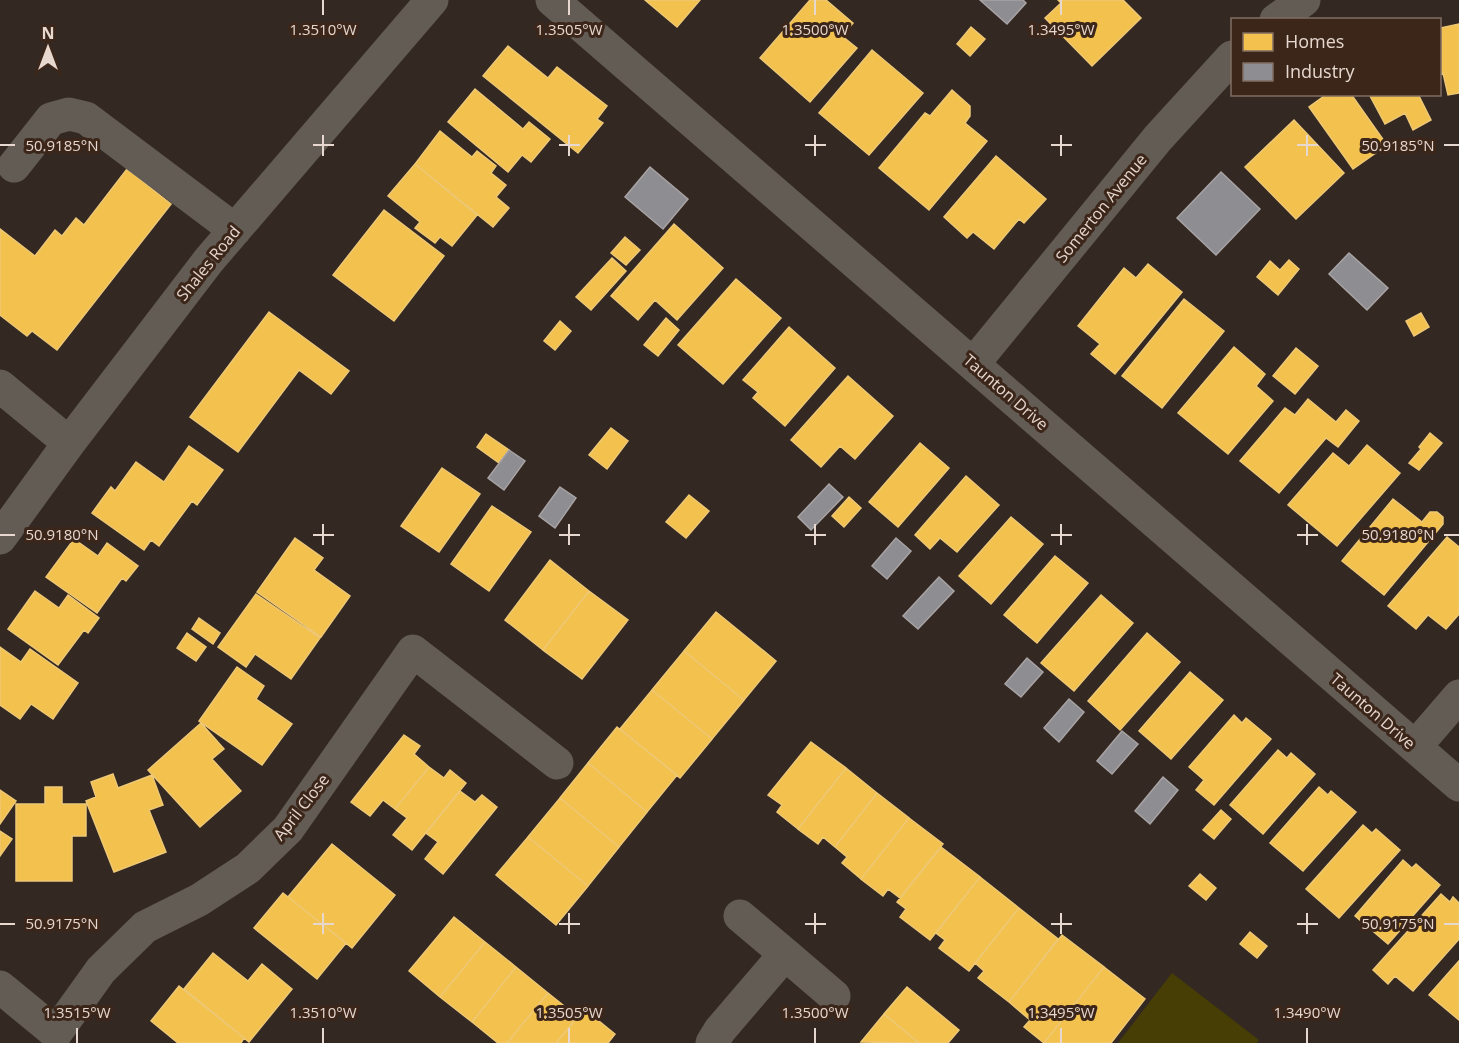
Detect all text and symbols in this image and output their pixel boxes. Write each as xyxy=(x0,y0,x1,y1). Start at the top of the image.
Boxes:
north arrow xyxy=(18,18,78,78)
legend xyxy=(1231,18,1441,96)
text: 1.3510°W xyxy=(289,19,357,39)
text: 1.3505°W xyxy=(535,19,603,39)
text: 1.3500°W xyxy=(781,19,849,39)
text: 1.3495°W xyxy=(1027,19,1095,39)
text: N xyxy=(41,22,55,44)
text: Homes xyxy=(1285,29,1344,53)
text: Industry xyxy=(1285,59,1355,83)
text: 50.9185°N xyxy=(25,135,99,155)
text: 50.9185°N xyxy=(1361,135,1435,155)
street label: Somerton Avenue xyxy=(1050,149,1152,267)
street label: Shales Road xyxy=(171,221,245,305)
street label: Taunton Drive xyxy=(959,349,1053,435)
text: 50.9180°N xyxy=(25,524,99,544)
text: 50.9180°N xyxy=(1361,524,1435,544)
street label: Taunton Drive xyxy=(1326,668,1420,754)
street label: April Close xyxy=(268,769,334,845)
text: 50.9175°N xyxy=(25,913,99,933)
text: 50.9175°N xyxy=(1361,913,1435,933)
text: 1.3515°W xyxy=(43,1002,111,1022)
text: 1.3510°W xyxy=(289,1002,357,1022)
text: 1.3505°W xyxy=(535,1002,603,1022)
text: 1.3500°W xyxy=(781,1002,849,1022)
text: 1.3495°W xyxy=(1027,1002,1095,1022)
text: 1.3490°W xyxy=(1273,1002,1341,1022)

